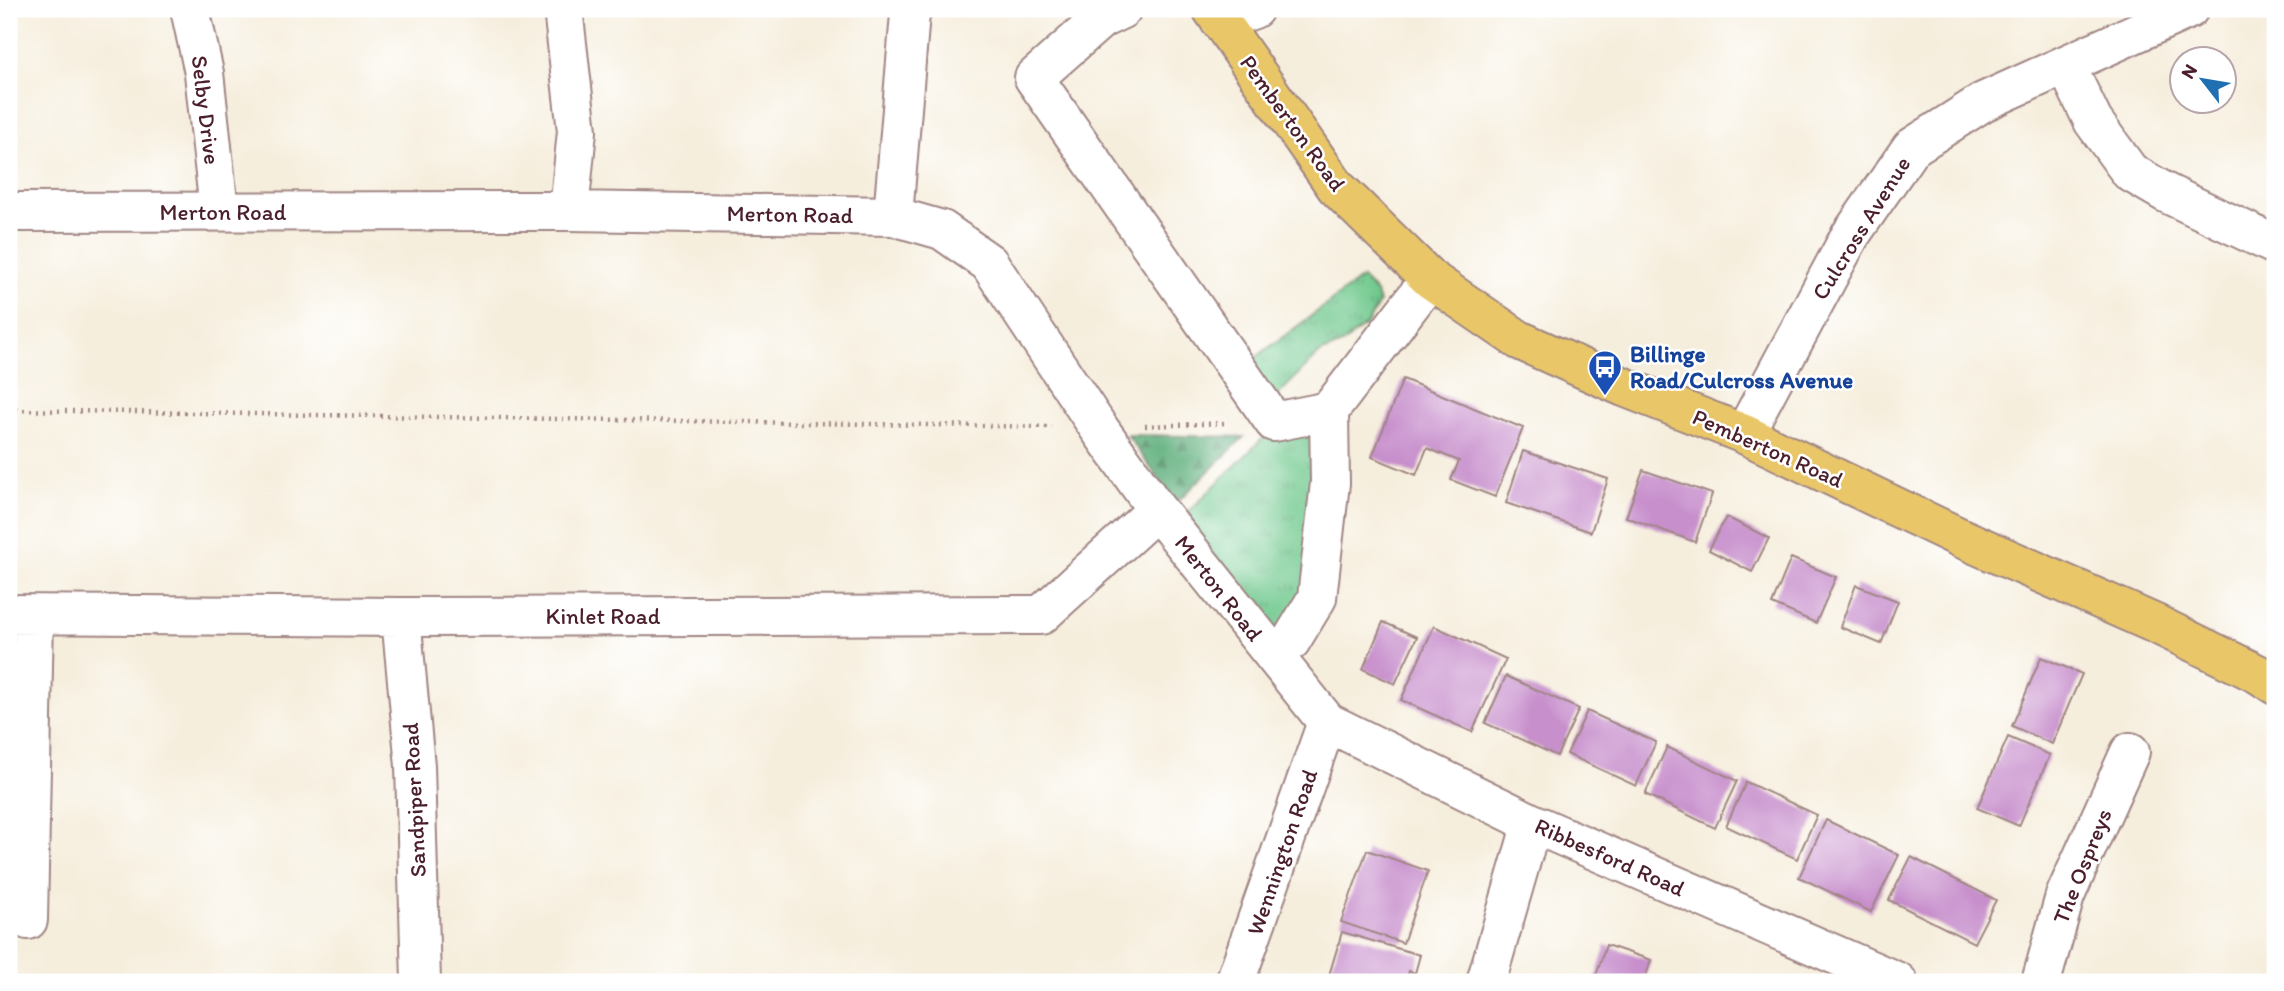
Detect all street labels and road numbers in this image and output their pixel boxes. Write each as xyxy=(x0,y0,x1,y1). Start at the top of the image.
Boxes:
street label: Pemberton Road xyxy=(1234,49,1352,197)
street label: Selby Drive xyxy=(185,54,227,166)
street label: Culcross Avenue xyxy=(1806,151,1916,305)
street label: Merton Road xyxy=(160,198,287,226)
street label: Merton Road xyxy=(726,199,854,229)
street label: Pemberton Road xyxy=(1688,402,1848,494)
street label: Merton Road xyxy=(1169,529,1269,647)
street label: Kinlet Road xyxy=(545,602,661,630)
street label: Sandpiper Road xyxy=(396,722,432,878)
street label: Wennington Road xyxy=(1240,765,1324,939)
street label: The Ospreys xyxy=(2046,804,2118,928)
street label: Ribbesford Road xyxy=(1531,811,1690,903)

